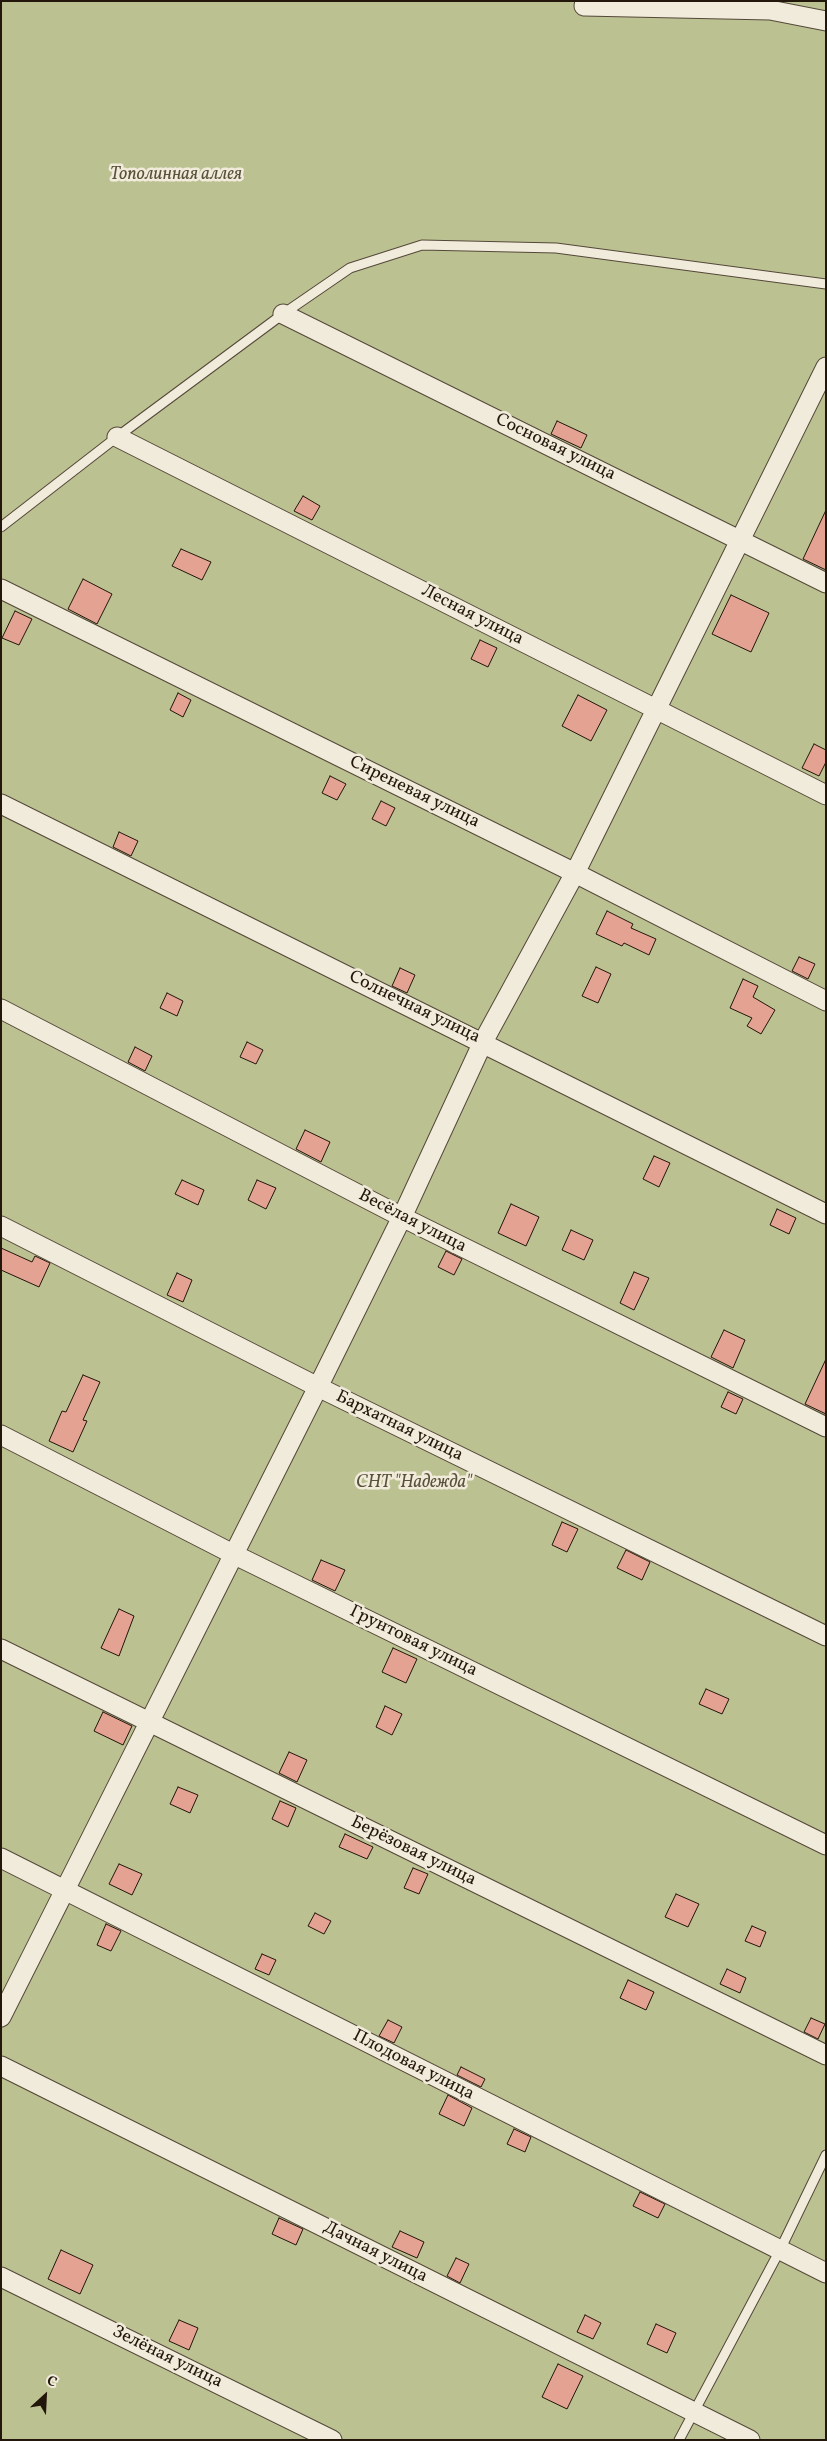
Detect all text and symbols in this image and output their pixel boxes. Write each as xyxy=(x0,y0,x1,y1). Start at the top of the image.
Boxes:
park label: Тополинная аллея xyxy=(110,165,242,187)
street label: Сосновая улица xyxy=(491,410,619,486)
street label: Лесная улица xyxy=(417,581,527,651)
street label: Сиреневая улица xyxy=(345,752,483,834)
street label: Солнечная улица xyxy=(345,967,483,1049)
street label: Весёлая улица xyxy=(354,1186,470,1258)
street label: Бархатная улица xyxy=(332,1387,466,1467)
park label: СНТ "Надежда" xyxy=(356,1473,472,1495)
street label: Грунтовая улица xyxy=(345,1602,481,1682)
street label: Берёзовая улица xyxy=(347,1812,479,1892)
street label: Плодовая улица xyxy=(349,2026,477,2106)
street label: Дачная улица xyxy=(319,2218,431,2288)
street label: Зелёная улица xyxy=(108,2322,226,2394)
north arrow xyxy=(20,2371,70,2421)
text: С xyxy=(43,2371,60,2392)

